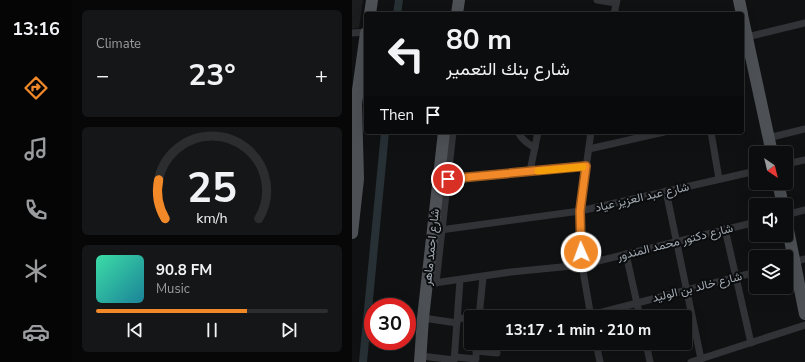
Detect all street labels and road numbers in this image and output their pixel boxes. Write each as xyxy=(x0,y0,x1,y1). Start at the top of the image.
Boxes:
street label: شارع عبد العزيز عياد xyxy=(593,178,691,217)
street label: شارع احمد ماهر xyxy=(419,208,444,287)
street label: شارع دكتور محمد المندور xyxy=(614,220,735,265)
street label: شارع خالد بن الوليد xyxy=(650,268,744,307)

